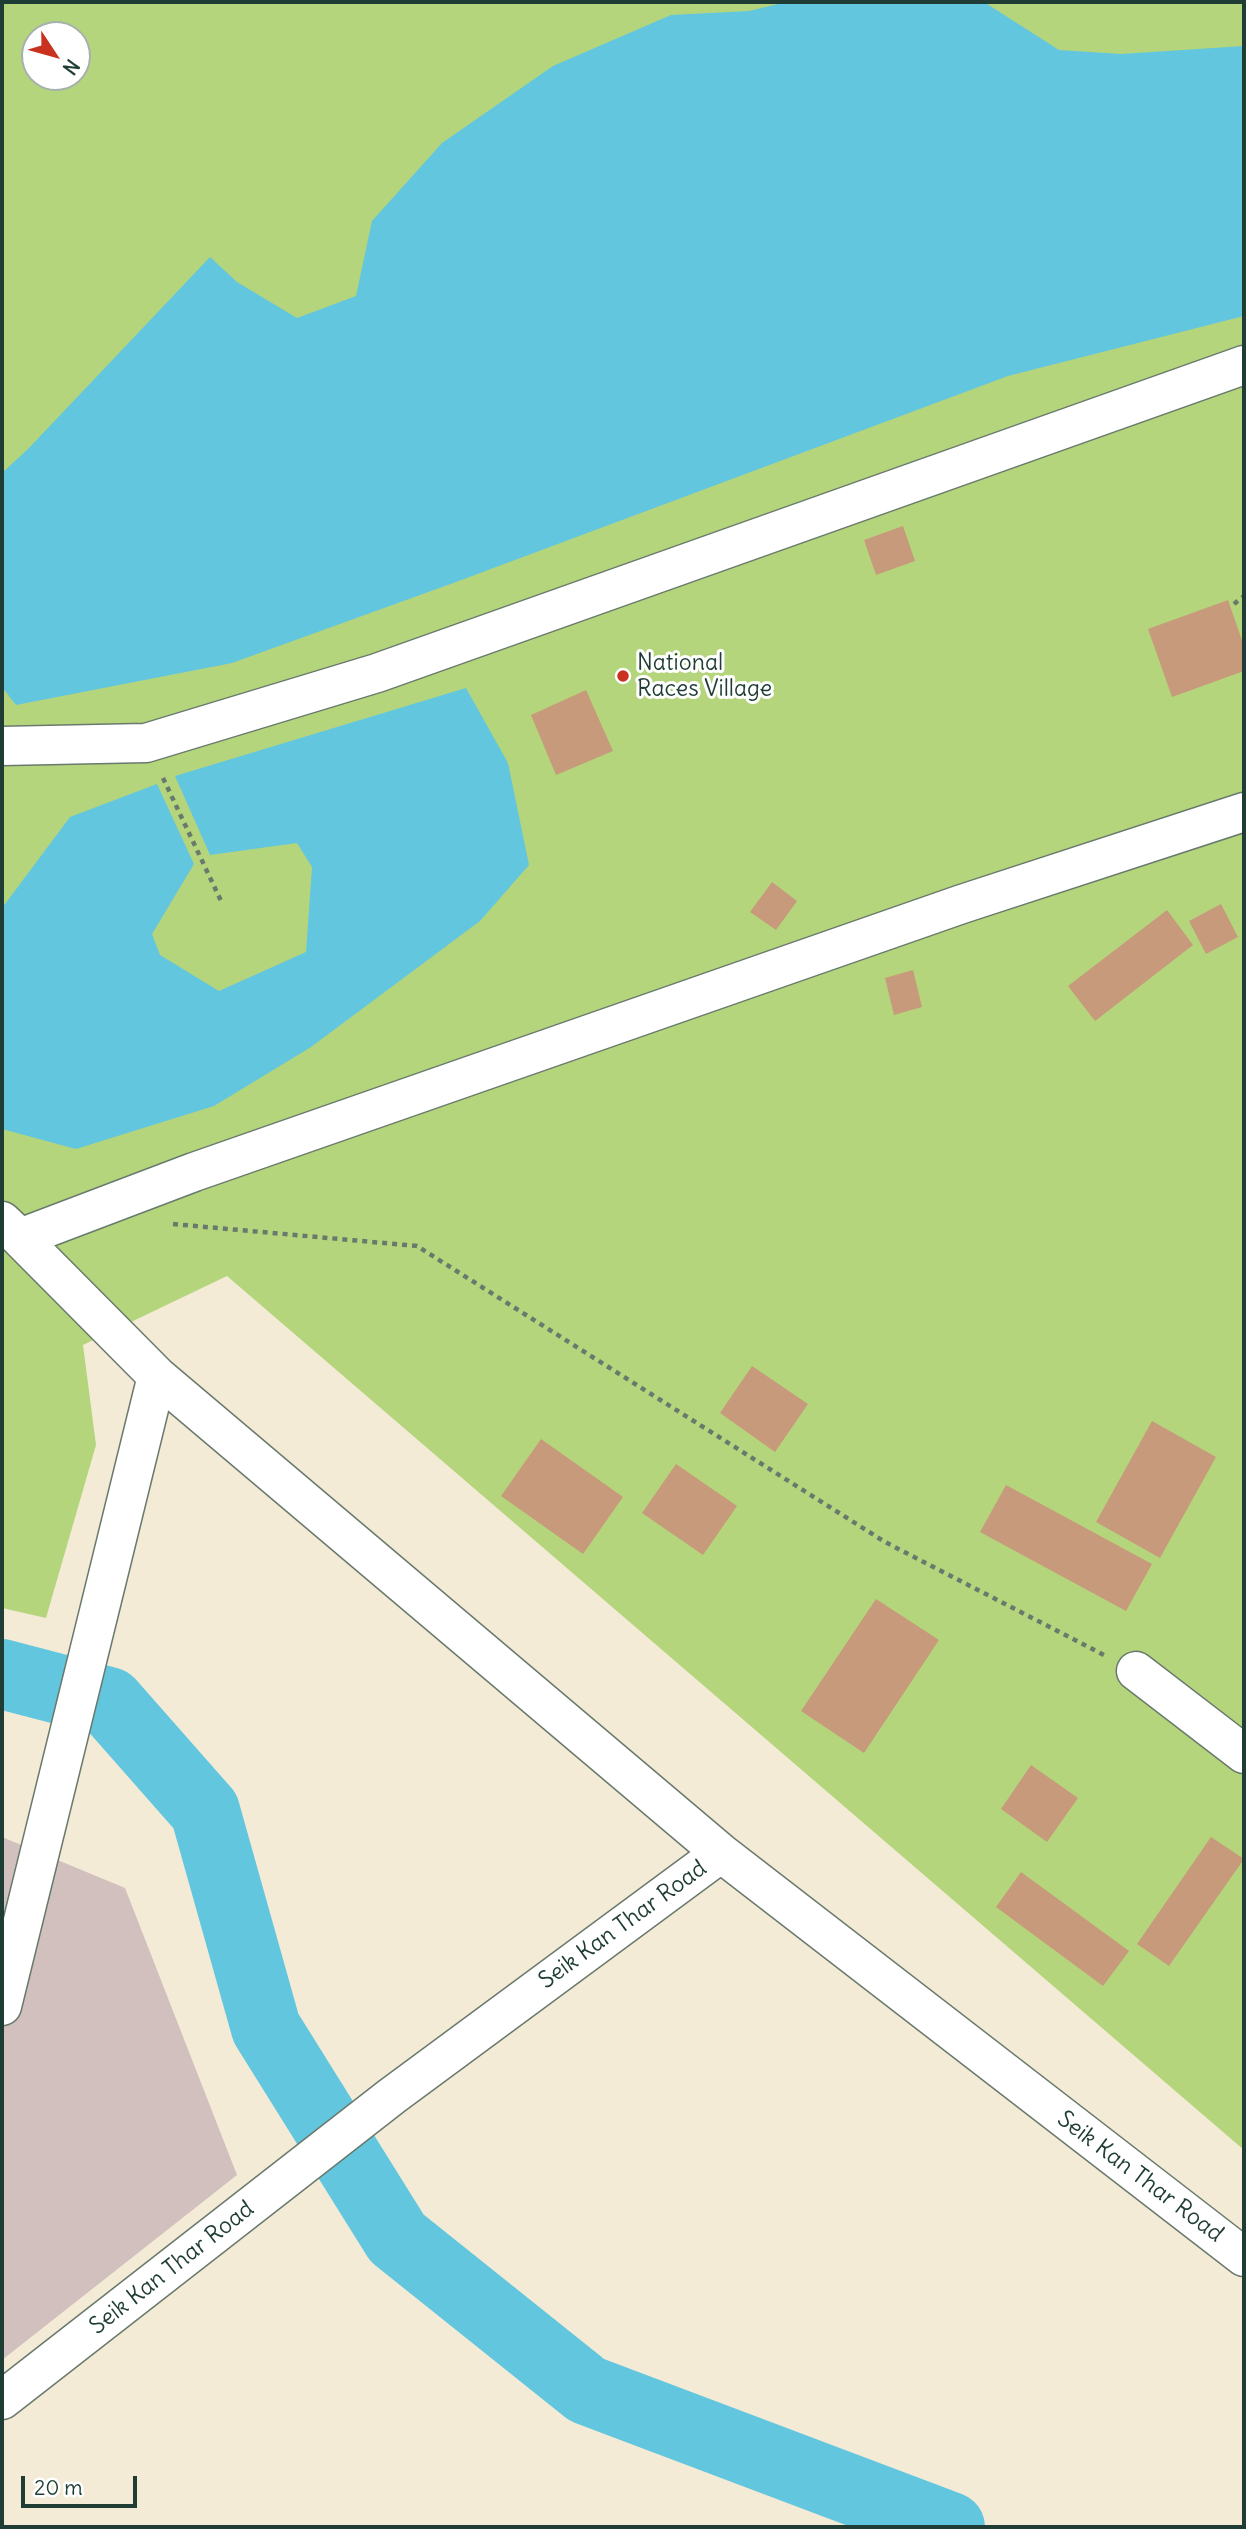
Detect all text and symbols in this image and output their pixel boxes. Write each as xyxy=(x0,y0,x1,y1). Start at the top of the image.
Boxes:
north arrow xyxy=(21,21,91,91)
text: N xyxy=(58,55,85,80)
place label: National Races Village xyxy=(637,649,772,703)
marker: National Races Village xyxy=(615,668,631,684)
street label: Seik Kan Thar Road xyxy=(534,1855,712,1995)
street label: Seik Kan Thar Road xyxy=(1052,2106,1228,2248)
street label: Seik Kan Thar Road xyxy=(84,2195,260,2341)
scale bar xyxy=(24,2462,140,2506)
text: 20 m xyxy=(34,2474,83,2501)

